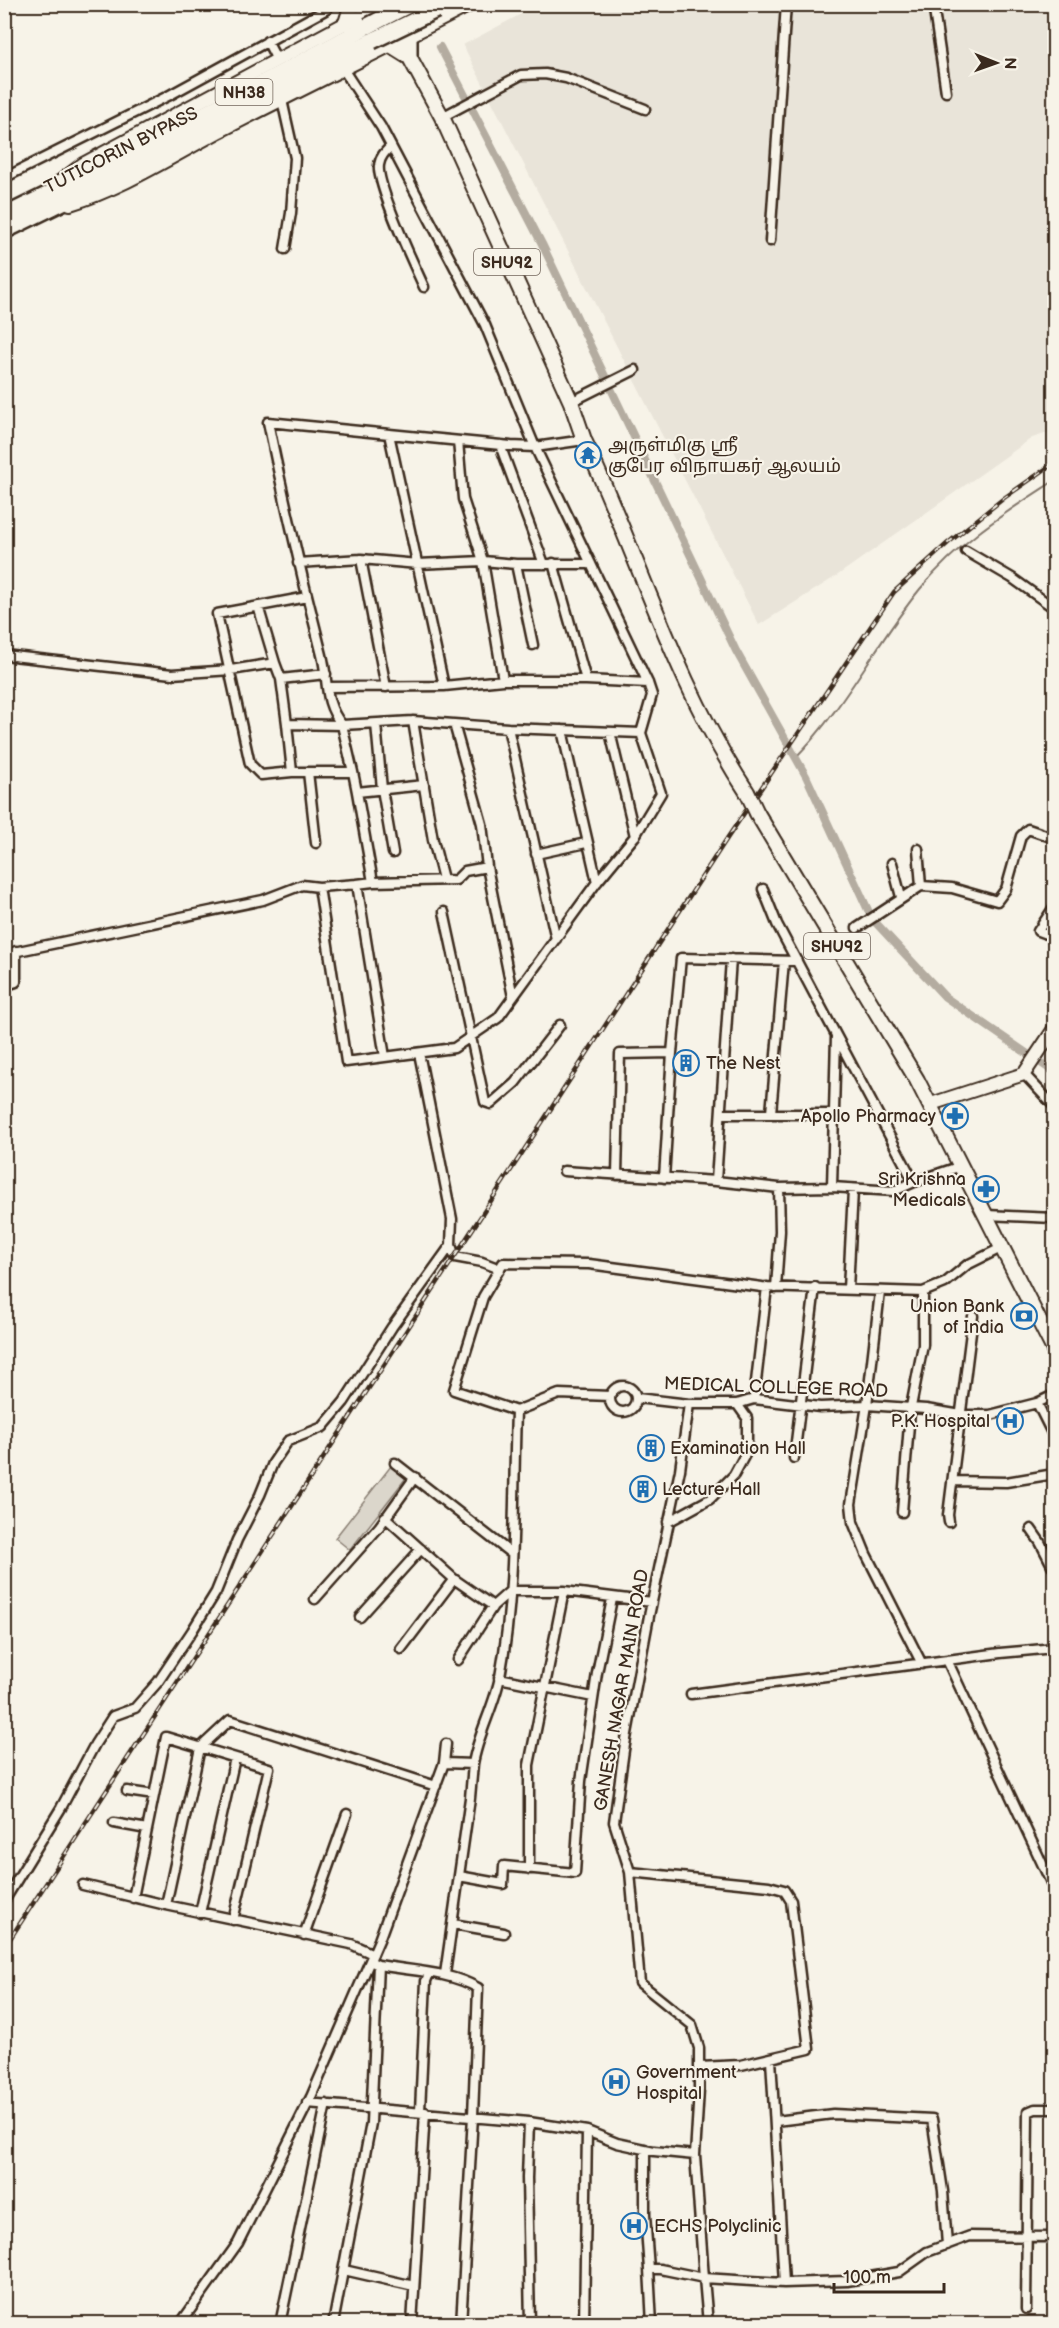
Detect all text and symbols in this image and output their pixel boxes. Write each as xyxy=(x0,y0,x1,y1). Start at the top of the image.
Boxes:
north arrow xyxy=(966,33,1026,93)
text: N xyxy=(1000,57,1019,69)
road number: NH38 xyxy=(216,79,272,105)
street label: TUTICORIN BYPASS xyxy=(41,103,202,198)
road number: SHU92 xyxy=(474,249,540,275)
place label: அருள்மிகு ஶ்ரீ குபேர விநாயகர் ஆலயம் xyxy=(608,435,841,479)
temple icon: அருள்மிகு ஶ்ரீ குபேர விநாயகர் ஆலயம் xyxy=(573,440,603,470)
road number: SHU92 xyxy=(804,933,870,959)
building icon: The Nest xyxy=(671,1048,701,1078)
place label: The Nest xyxy=(706,1053,781,1074)
pharmacy icon: Apollo Pharmacy xyxy=(940,1101,970,1131)
place label: Apollo Pharmacy xyxy=(801,1106,937,1127)
place label: Sri Krishna Medicals xyxy=(878,1169,966,1211)
pharmacy icon: Sri Krishna Medicals xyxy=(971,1174,1001,1204)
place label: Union Bank of India xyxy=(910,1296,1004,1338)
bank icon: Union Bank of India xyxy=(1009,1301,1039,1331)
street label: MEDICAL COLLEGE ROAD xyxy=(664,1373,888,1402)
hospital icon: P.K. Hospital xyxy=(995,1406,1025,1436)
place label: P.K. Hospital xyxy=(891,1411,990,1432)
building icon: Examination Hall xyxy=(636,1433,666,1463)
place label: Examination Hall xyxy=(670,1438,806,1459)
building icon: Lecture Hall xyxy=(628,1474,658,1504)
place label: Lecture Hall xyxy=(662,1479,761,1500)
street label: GANESH NAGAR MAIN ROAD xyxy=(590,1568,653,1813)
place label: Government Hospital xyxy=(636,2062,737,2104)
hospital icon: Government Hospital xyxy=(601,2067,631,2097)
hospital icon: ECHS Polyclinic xyxy=(619,2211,649,2241)
place label: ECHS Polyclinic xyxy=(654,2216,782,2237)
scale bar xyxy=(834,2256,944,2294)
text: 100 m xyxy=(843,2267,891,2288)

